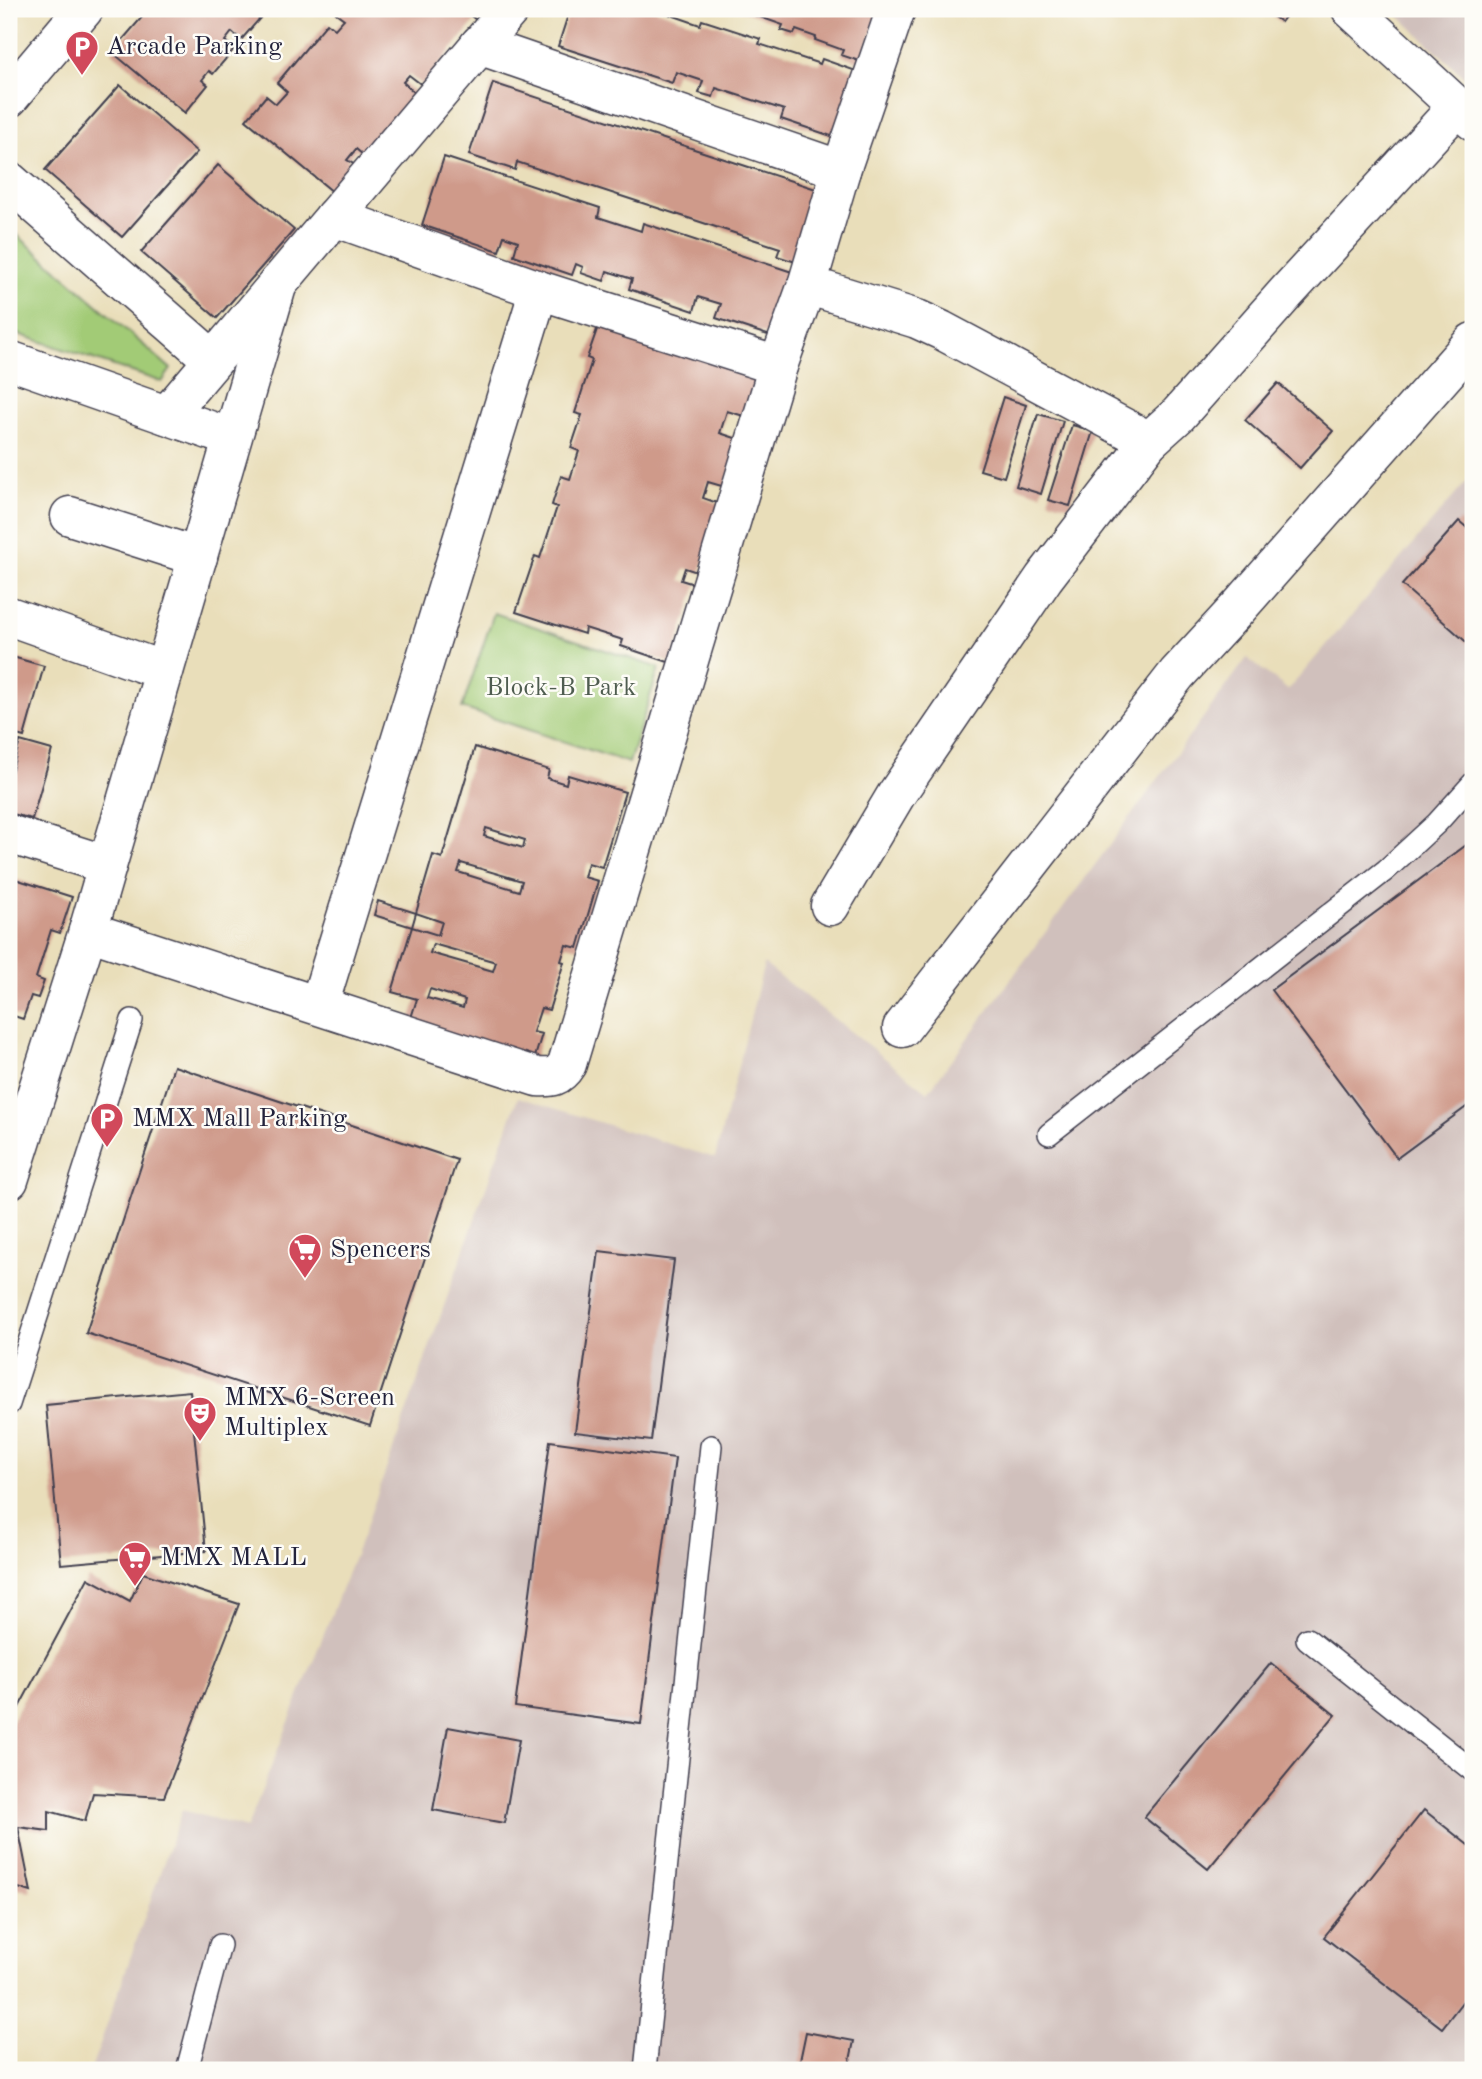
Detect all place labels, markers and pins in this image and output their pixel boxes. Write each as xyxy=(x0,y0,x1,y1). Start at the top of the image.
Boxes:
parking icon: Arcade Parking xyxy=(63,28,101,77)
place label: Arcade Parking xyxy=(106,34,282,60)
parking icon: MMX Mall Parking xyxy=(88,1100,126,1149)
place label: MMX Mall Parking xyxy=(132,1106,347,1132)
supermarket icon: Spencers xyxy=(286,1231,324,1280)
place label: Spencers xyxy=(330,1237,431,1263)
place label: MMX 6-Screen Multiplex xyxy=(224,1385,395,1441)
theatre icon: MMX 6-Screen Multiplex xyxy=(181,1394,219,1443)
supermarket icon: MMX MALL xyxy=(116,1539,154,1588)
place label: MMX MALL xyxy=(160,1545,307,1571)

